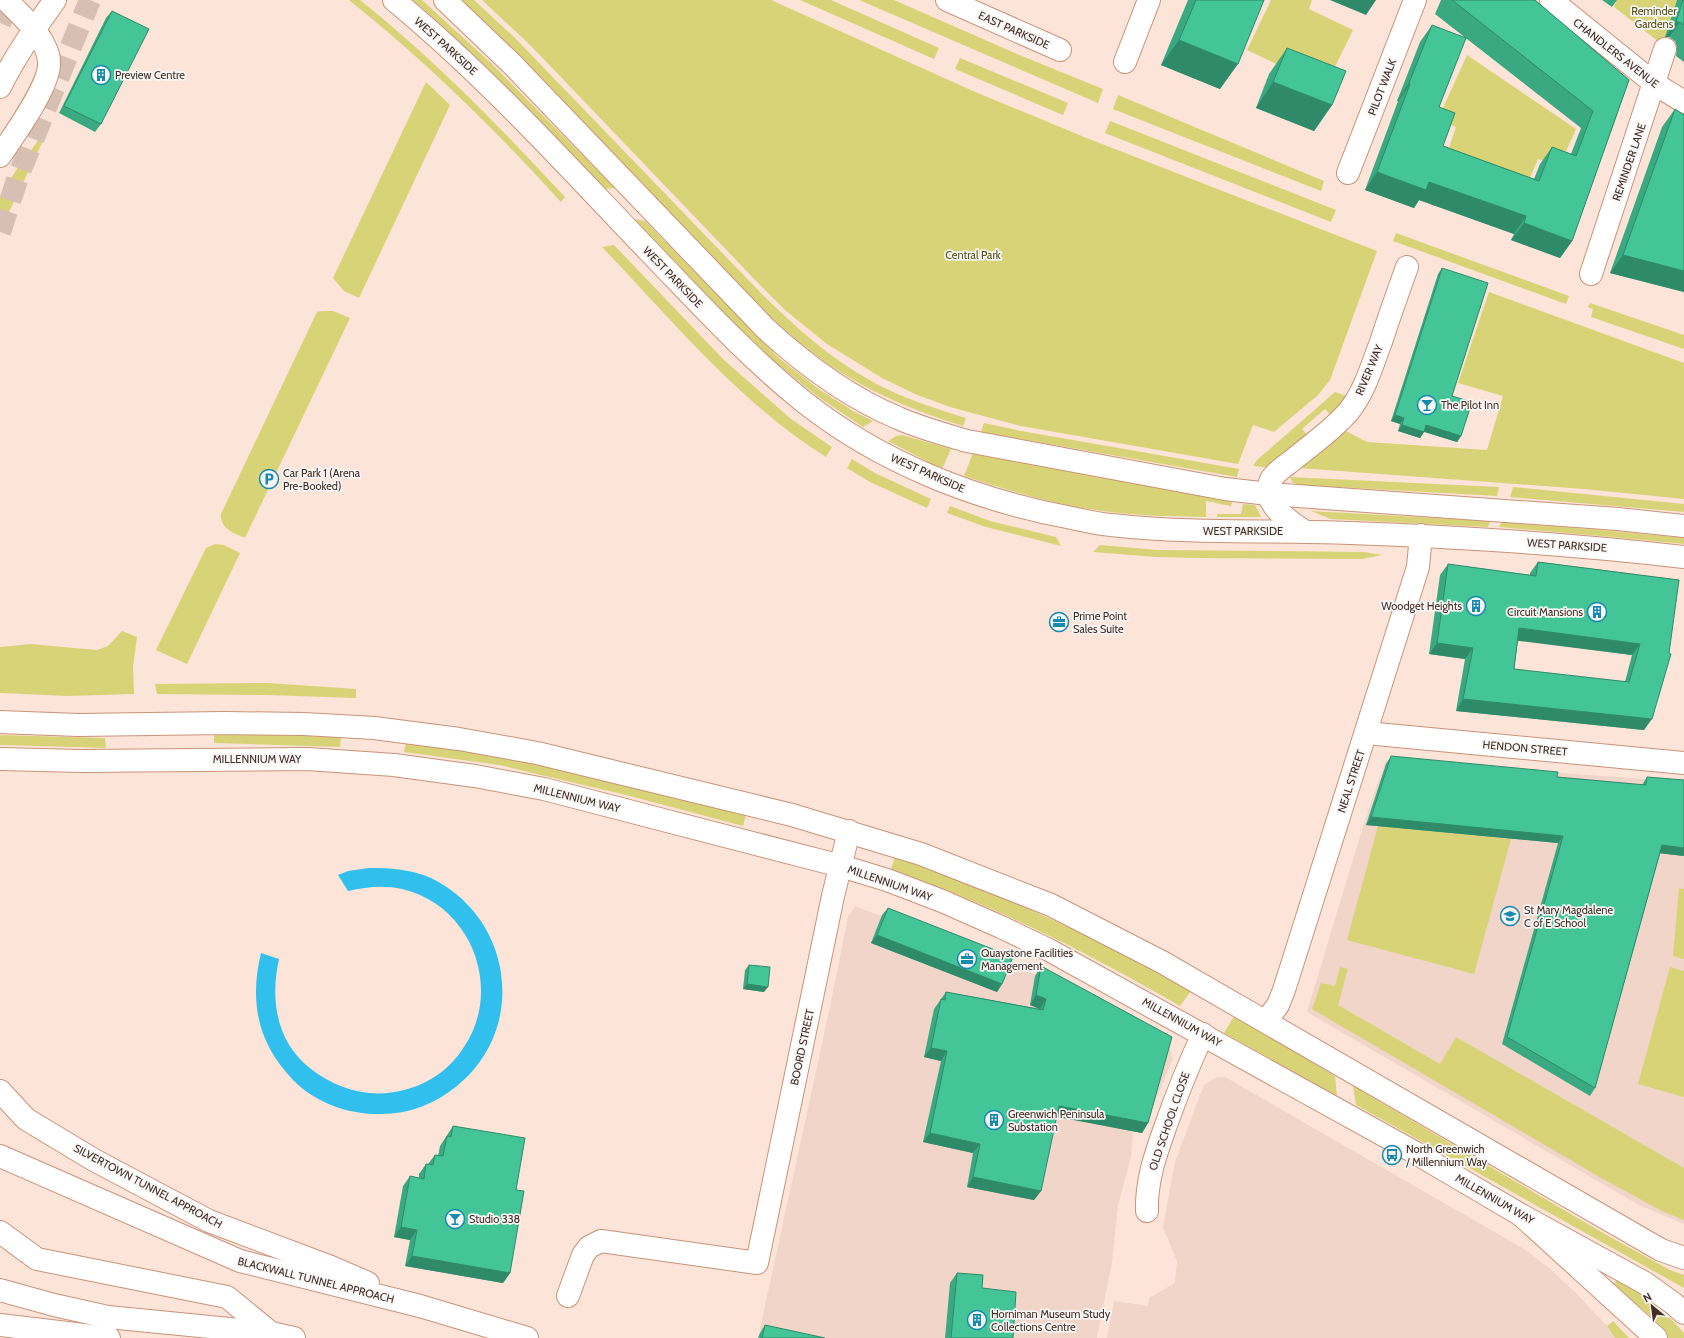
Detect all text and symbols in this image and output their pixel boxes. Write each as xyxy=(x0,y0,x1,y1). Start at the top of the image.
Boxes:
park label: Reminder Gardens xyxy=(1631,4,1677,31)
street label: EAST PARKSIDE xyxy=(976,8,1052,52)
street label: WEST PARKSIDE xyxy=(412,14,480,78)
street label: CHANDLERS AVENUE xyxy=(1570,15,1662,91)
street label: PILOT WALK xyxy=(1365,56,1399,117)
building icon: Preview Centre xyxy=(90,64,112,86)
place label: Preview Centre xyxy=(115,68,185,82)
street label: REMINDER LANE xyxy=(1609,121,1649,203)
street label: WEST PARKSIDE xyxy=(640,243,706,311)
park label: Central Park xyxy=(945,248,1001,262)
street label: RIVER WAY xyxy=(1352,342,1386,397)
bar icon: The Pilot Inn xyxy=(1416,394,1438,416)
place label: The Pilot Inn xyxy=(1441,398,1499,412)
street label: WEST PARKSIDE xyxy=(889,450,967,496)
place label: Car Park 1 (Arena Pre-Booked) xyxy=(283,466,361,493)
parking icon: Car Park 1 (Arena Pre-Booked) xyxy=(258,468,280,490)
street label: WEST PARKSIDE xyxy=(1203,524,1283,538)
street label: WEST PARKSIDE xyxy=(1527,535,1607,555)
building icon: Woodget Heights xyxy=(1465,595,1487,617)
place label: Woodget Heights xyxy=(1381,599,1462,613)
building icon: Circuit Mansions xyxy=(1586,601,1608,623)
place label: Circuit Mansions xyxy=(1507,605,1583,619)
place label: Prime Point Sales Suite xyxy=(1073,609,1127,636)
office icon: Prime Point Sales Suite xyxy=(1048,611,1070,633)
street label: HENDON STREET xyxy=(1482,737,1568,759)
street label: NEAL STREET xyxy=(1334,748,1368,814)
street label: MILLENNIUM WAY xyxy=(213,752,302,766)
street label: MILLENNIUM WAY xyxy=(532,780,622,816)
street label: MILLENNIUM WAY xyxy=(846,862,935,904)
place label: St Mary Magdalene C of E School xyxy=(1524,903,1613,930)
school or university icon: St Mary Magdalene C of E School xyxy=(1499,905,1521,927)
place label: Quaystone Facilities Management xyxy=(981,946,1074,973)
office icon: Quaystone Facilities Management xyxy=(956,948,978,970)
street label: MILLENNIUM WAY xyxy=(1140,994,1225,1050)
street label: BOORD STREET xyxy=(787,1007,817,1086)
street label: OLD SCHOOL CLOSE xyxy=(1146,1070,1192,1172)
place label: Greenwich Peninsula Substation xyxy=(1008,1107,1105,1134)
building icon: Greenwich Peninsula Substation xyxy=(983,1109,1005,1131)
street label: SILVERTOWN TUNNEL APPROACH xyxy=(71,1141,225,1231)
place label: North Greenwich / Millennium Way xyxy=(1405,1142,1487,1169)
bus stop icon: North Greenwich / Millennium Way xyxy=(1381,1144,1403,1166)
street label: MILLENNIUM WAY xyxy=(1453,1171,1538,1228)
bar icon: Studio 338 xyxy=(444,1208,466,1230)
place label: Studio 338 xyxy=(469,1212,520,1226)
street label: BLACKWALL TUNNEL APPROACH xyxy=(236,1254,396,1306)
north arrow xyxy=(1632,1286,1672,1326)
text: N xyxy=(1640,1289,1654,1305)
place label: Horniman Museum Study Collections Centre xyxy=(991,1307,1111,1334)
building icon: Horniman Museum Study Collections Centre xyxy=(966,1309,988,1331)

